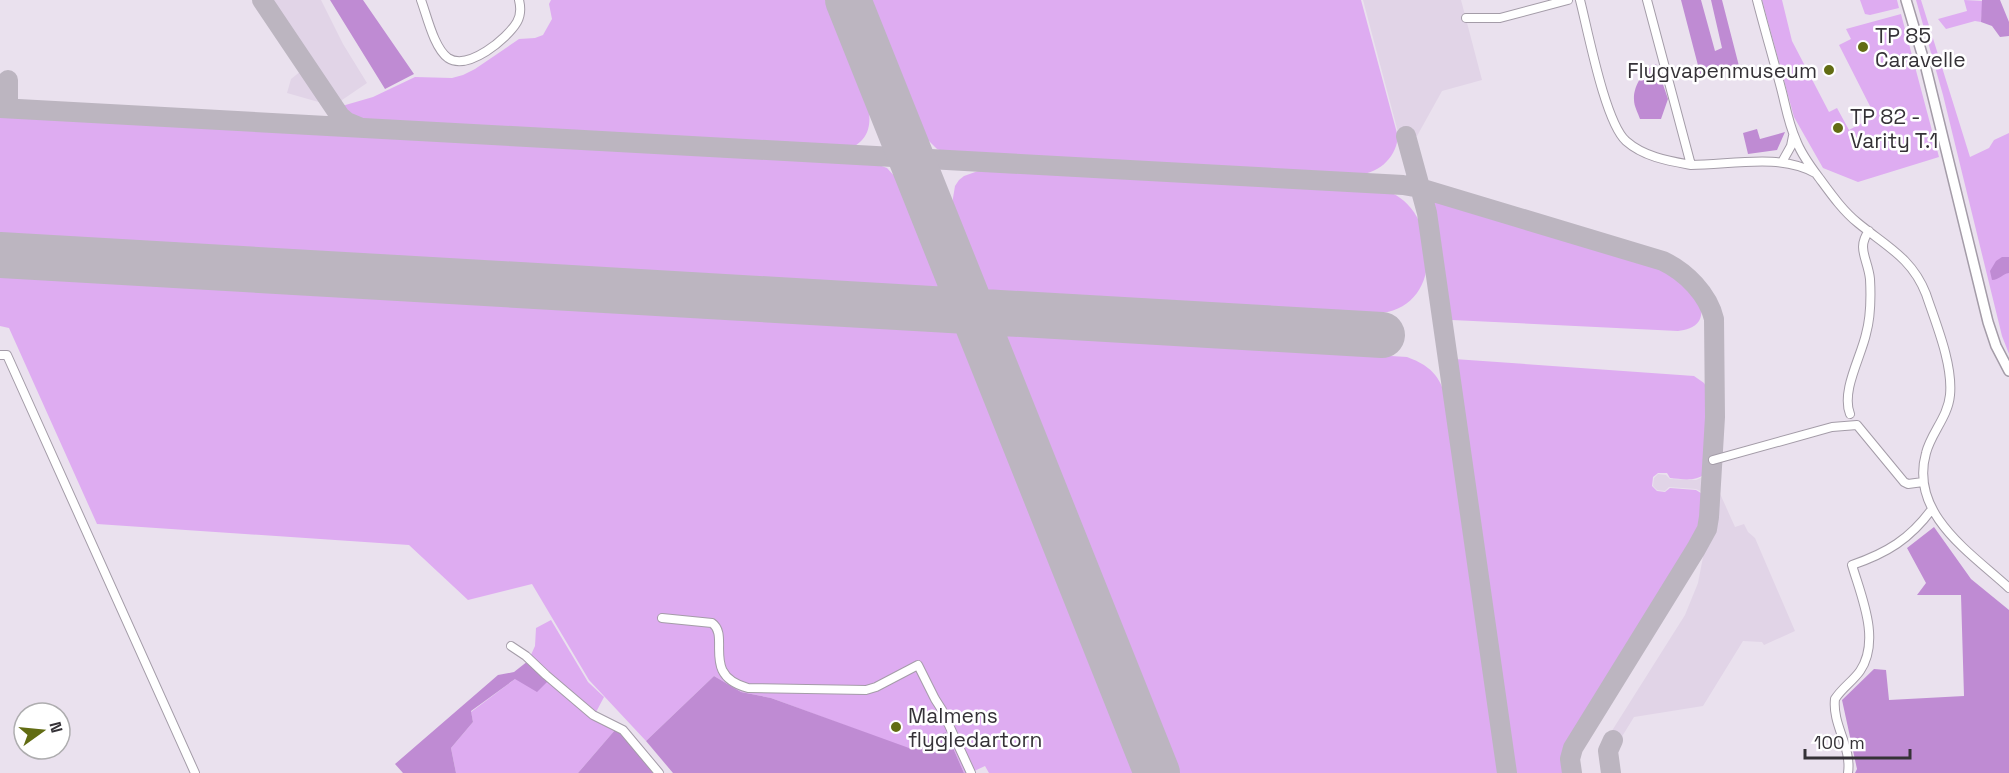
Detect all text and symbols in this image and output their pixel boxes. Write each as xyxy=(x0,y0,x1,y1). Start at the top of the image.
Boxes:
place label: TP 85 Caravelle xyxy=(1875,22,1966,73)
marker: TP 85 Caravelle xyxy=(1856,40,1870,54)
place label: Flygvapenmuseum xyxy=(1627,57,1817,84)
marker: Flygvapenmuseum xyxy=(1822,63,1836,77)
place label: TP 82 - Varity T.1 xyxy=(1850,103,1938,154)
marker: TP 82 - Varity T.1 xyxy=(1831,121,1845,135)
north arrow xyxy=(12,701,72,761)
place label: Malmens flygledartorn xyxy=(908,702,1042,753)
text: N xyxy=(44,719,68,735)
marker: Malmens flygledartorn xyxy=(889,720,903,734)
scale bar xyxy=(1805,722,1910,760)
text: 100 m xyxy=(1814,731,1865,754)

